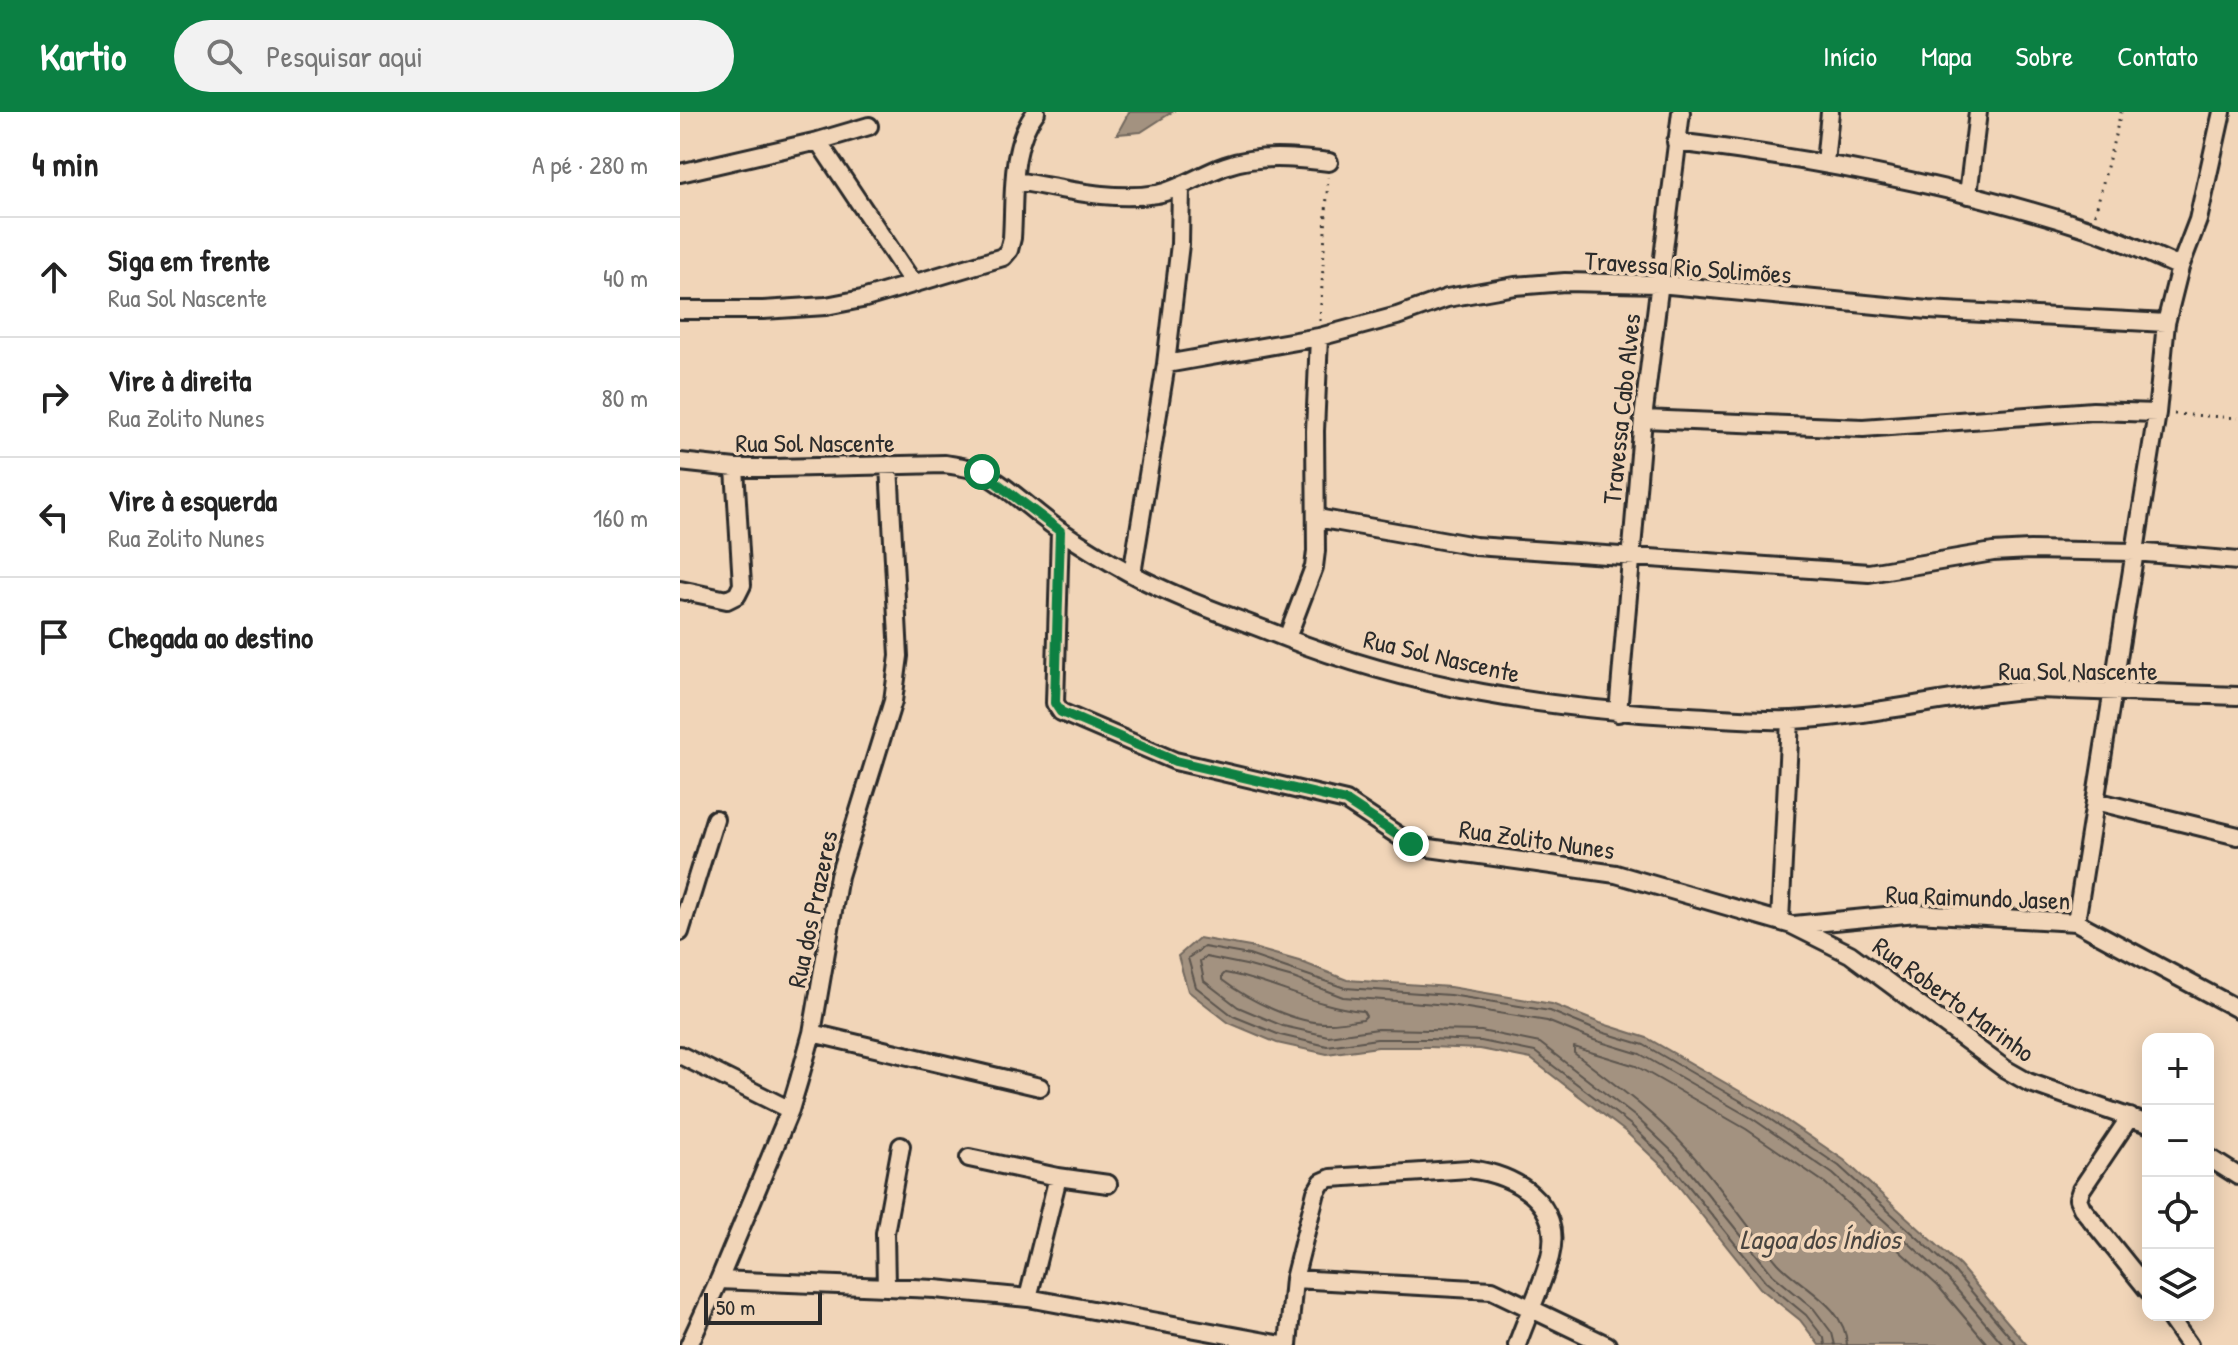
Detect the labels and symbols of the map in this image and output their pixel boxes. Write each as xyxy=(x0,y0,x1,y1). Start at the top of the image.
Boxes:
street label: Travessa Rio Solimões xyxy=(1583,242,1793,292)
street label: Travessa Cabo Alves xyxy=(1594,312,1648,506)
street label: Rua Sol Nascente xyxy=(735,425,895,460)
route start xyxy=(964,454,1000,490)
street label: Rua Sol Nascente xyxy=(1361,621,1523,691)
street label: Rua Sol Nascente xyxy=(1998,653,2158,688)
street label: Rua Zolito Nunes xyxy=(1457,811,1617,867)
route end xyxy=(1393,826,1429,862)
street label: Rua dos Prazeres xyxy=(778,827,846,991)
street label: Rua Raimundo Jasen xyxy=(1885,876,2071,918)
street label: Rua Roberto Marinho xyxy=(1866,928,2042,1070)
water label: Lagoa dos Índios xyxy=(1740,1220,1902,1258)
scale bar xyxy=(704,1289,822,1325)

